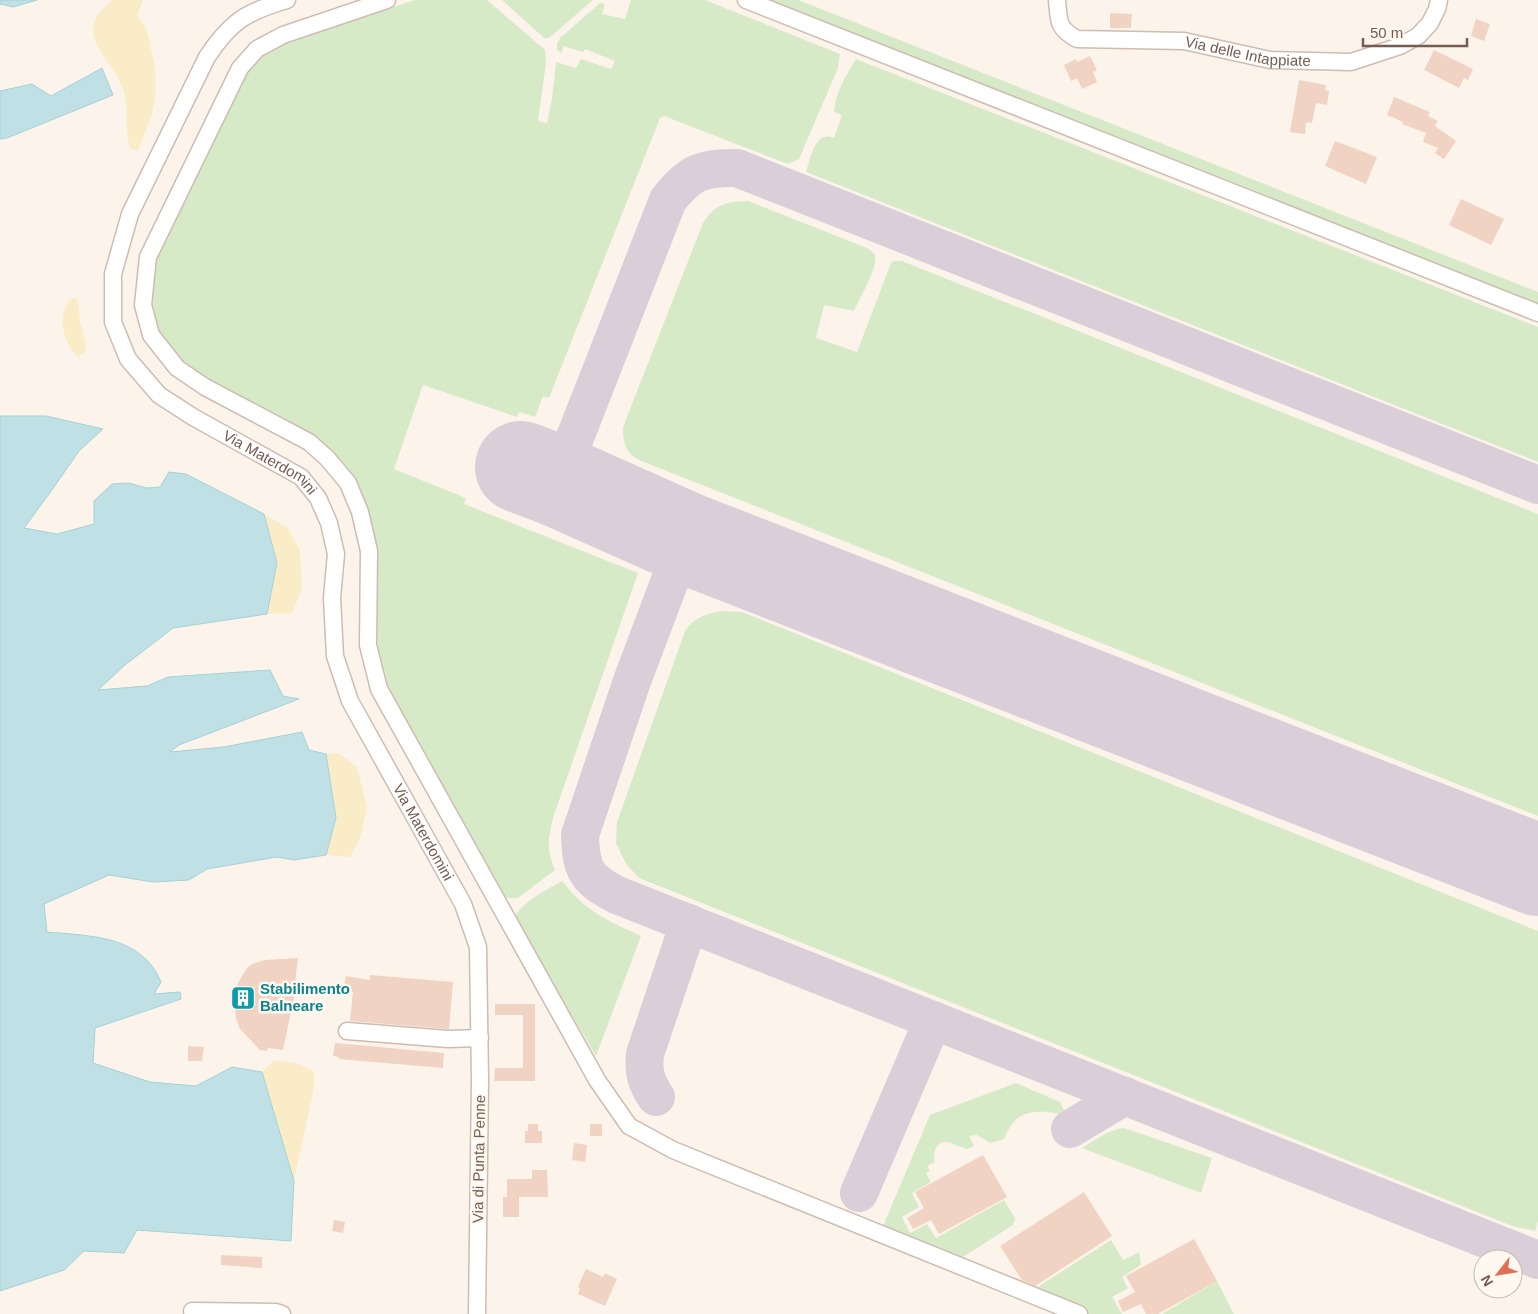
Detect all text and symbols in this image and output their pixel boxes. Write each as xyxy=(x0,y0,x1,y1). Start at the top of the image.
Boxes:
scale bar xyxy=(1363,15,1467,47)
text: 50 m xyxy=(1370,24,1403,41)
street label: Via delle Intappiate xyxy=(1184,32,1311,69)
street label: Via Materdomini xyxy=(220,426,321,498)
street label: Via Materdomini xyxy=(390,781,457,883)
place label: Stabilimento Balneare xyxy=(260,980,350,1014)
building icon: Stabilimento Balneare xyxy=(230,985,256,1011)
street label: Via di Punta Penne xyxy=(469,1095,488,1223)
north arrow xyxy=(1473,1249,1523,1299)
text: N xyxy=(1477,1272,1496,1289)

